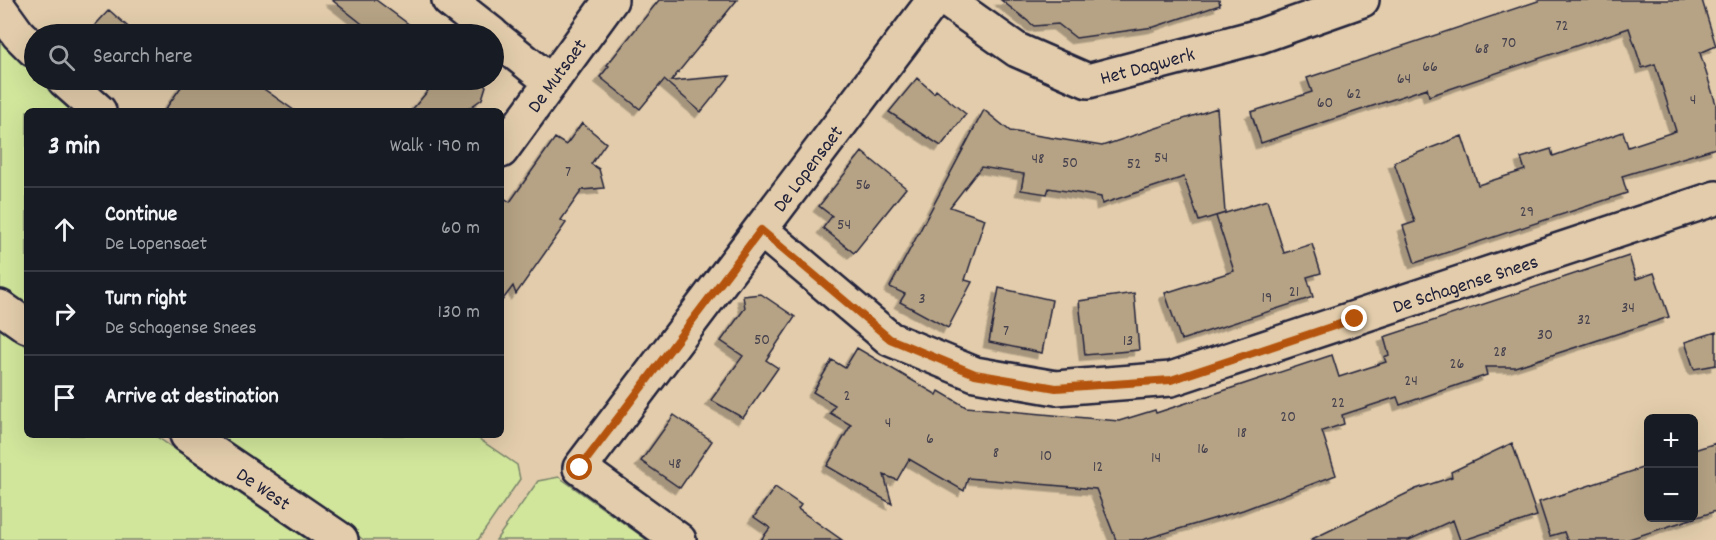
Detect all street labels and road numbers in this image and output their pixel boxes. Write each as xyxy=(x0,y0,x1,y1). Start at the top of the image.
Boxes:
street label: De Mutsaet xyxy=(522,34,595,120)
street label: Het Dagwerk xyxy=(1097,42,1198,94)
street label: De Lopensaet xyxy=(768,121,851,219)
street label: De Schagense Snees xyxy=(1389,249,1542,323)
street label: De West xyxy=(230,462,295,519)

